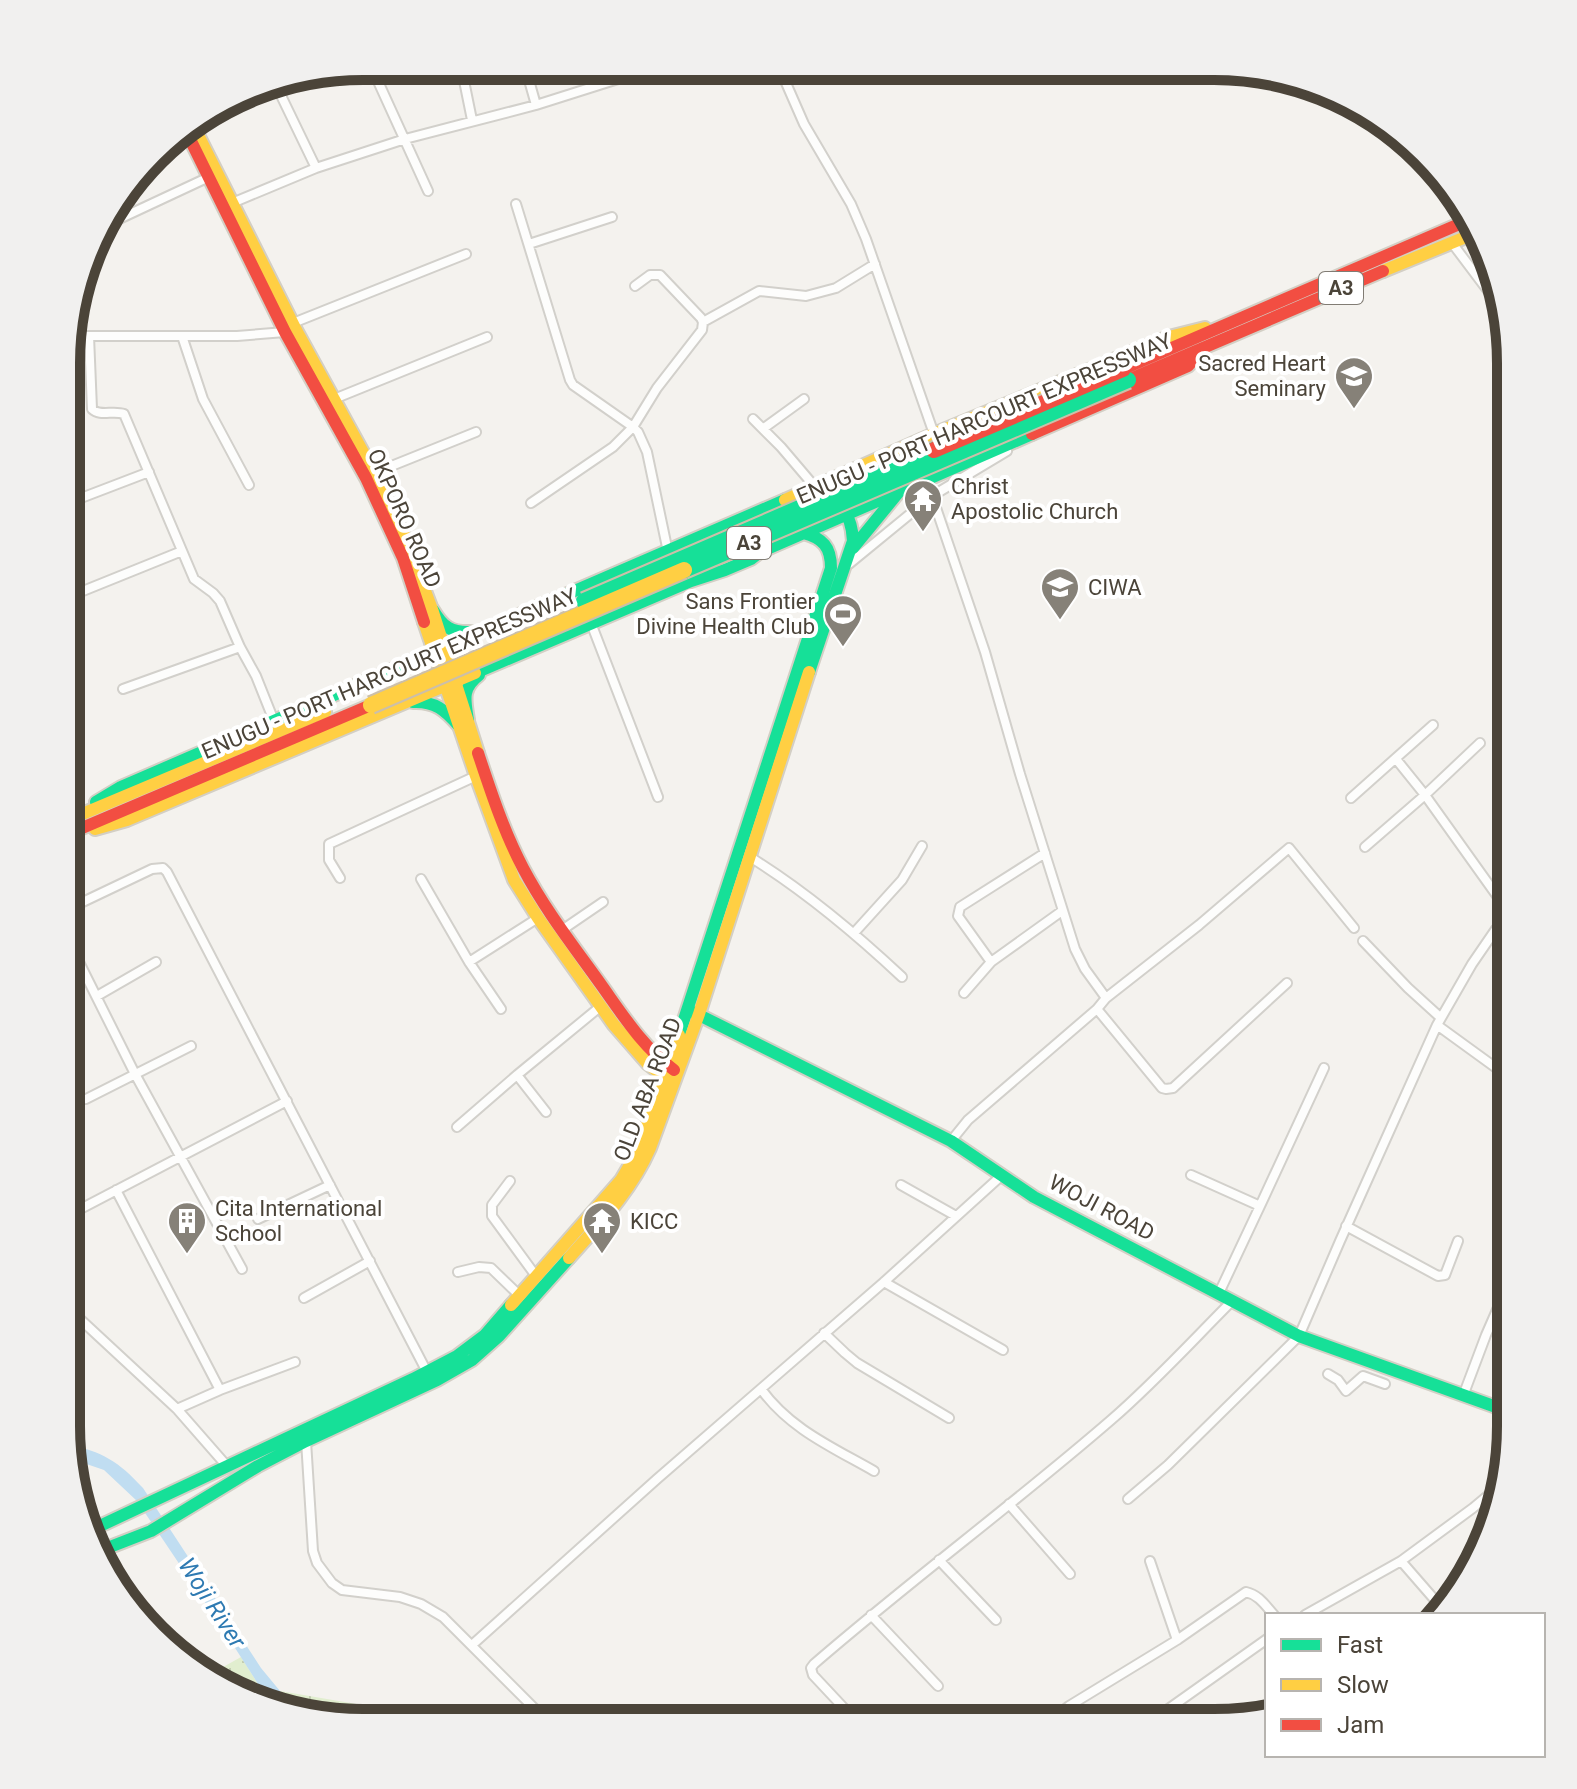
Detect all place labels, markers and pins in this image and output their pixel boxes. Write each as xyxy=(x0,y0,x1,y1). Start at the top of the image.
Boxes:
place label: Sacred Heart Seminary xyxy=(1198,351,1327,401)
school or university icon: Sacred Heart Seminary xyxy=(1333,355,1375,410)
place label: Christ Apostolic Church xyxy=(951,474,1118,524)
temple icon: Christ Apostolic Church xyxy=(902,478,944,533)
school or university icon: CIWA xyxy=(1039,566,1081,621)
place label: CIWA xyxy=(1088,575,1142,600)
place label: Sans Frontier Divine Health Club xyxy=(636,589,816,639)
sports icon: Sans Frontier Divine Health Club xyxy=(822,593,864,648)
place label: Cita International School xyxy=(215,1196,382,1246)
building icon: Cita International School xyxy=(166,1200,208,1255)
temple icon: KICC xyxy=(581,1200,623,1255)
place label: KICC xyxy=(630,1209,678,1234)

